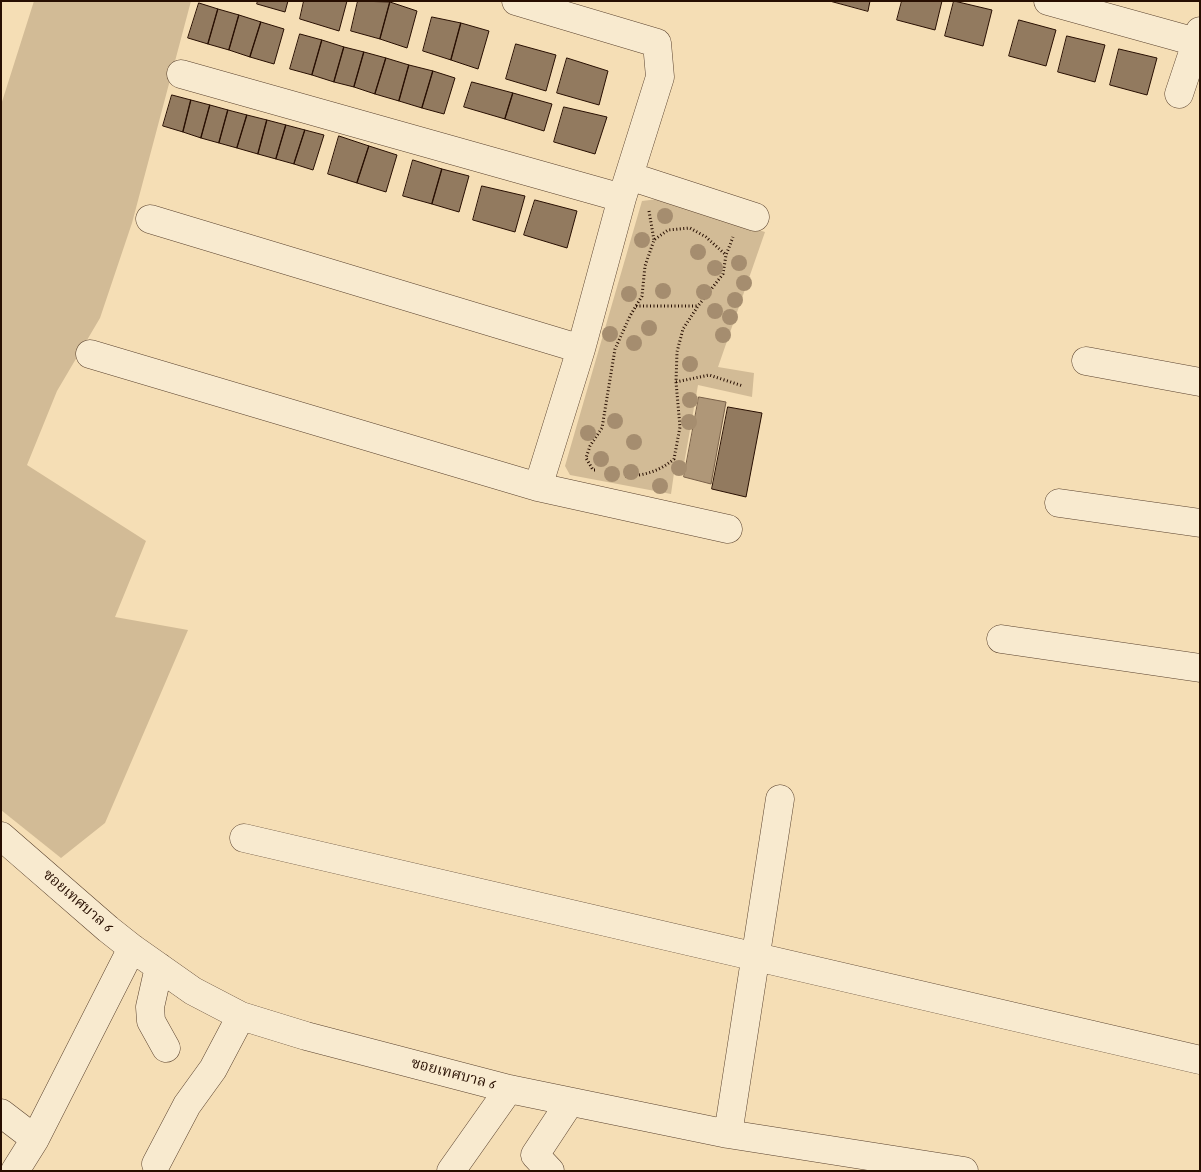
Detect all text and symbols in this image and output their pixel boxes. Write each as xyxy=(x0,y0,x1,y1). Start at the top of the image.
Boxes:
street label: ซอยเทศบาล 6 xyxy=(38,867,116,937)
street label: ซอยเทศบาล 6 xyxy=(409,1055,497,1095)

